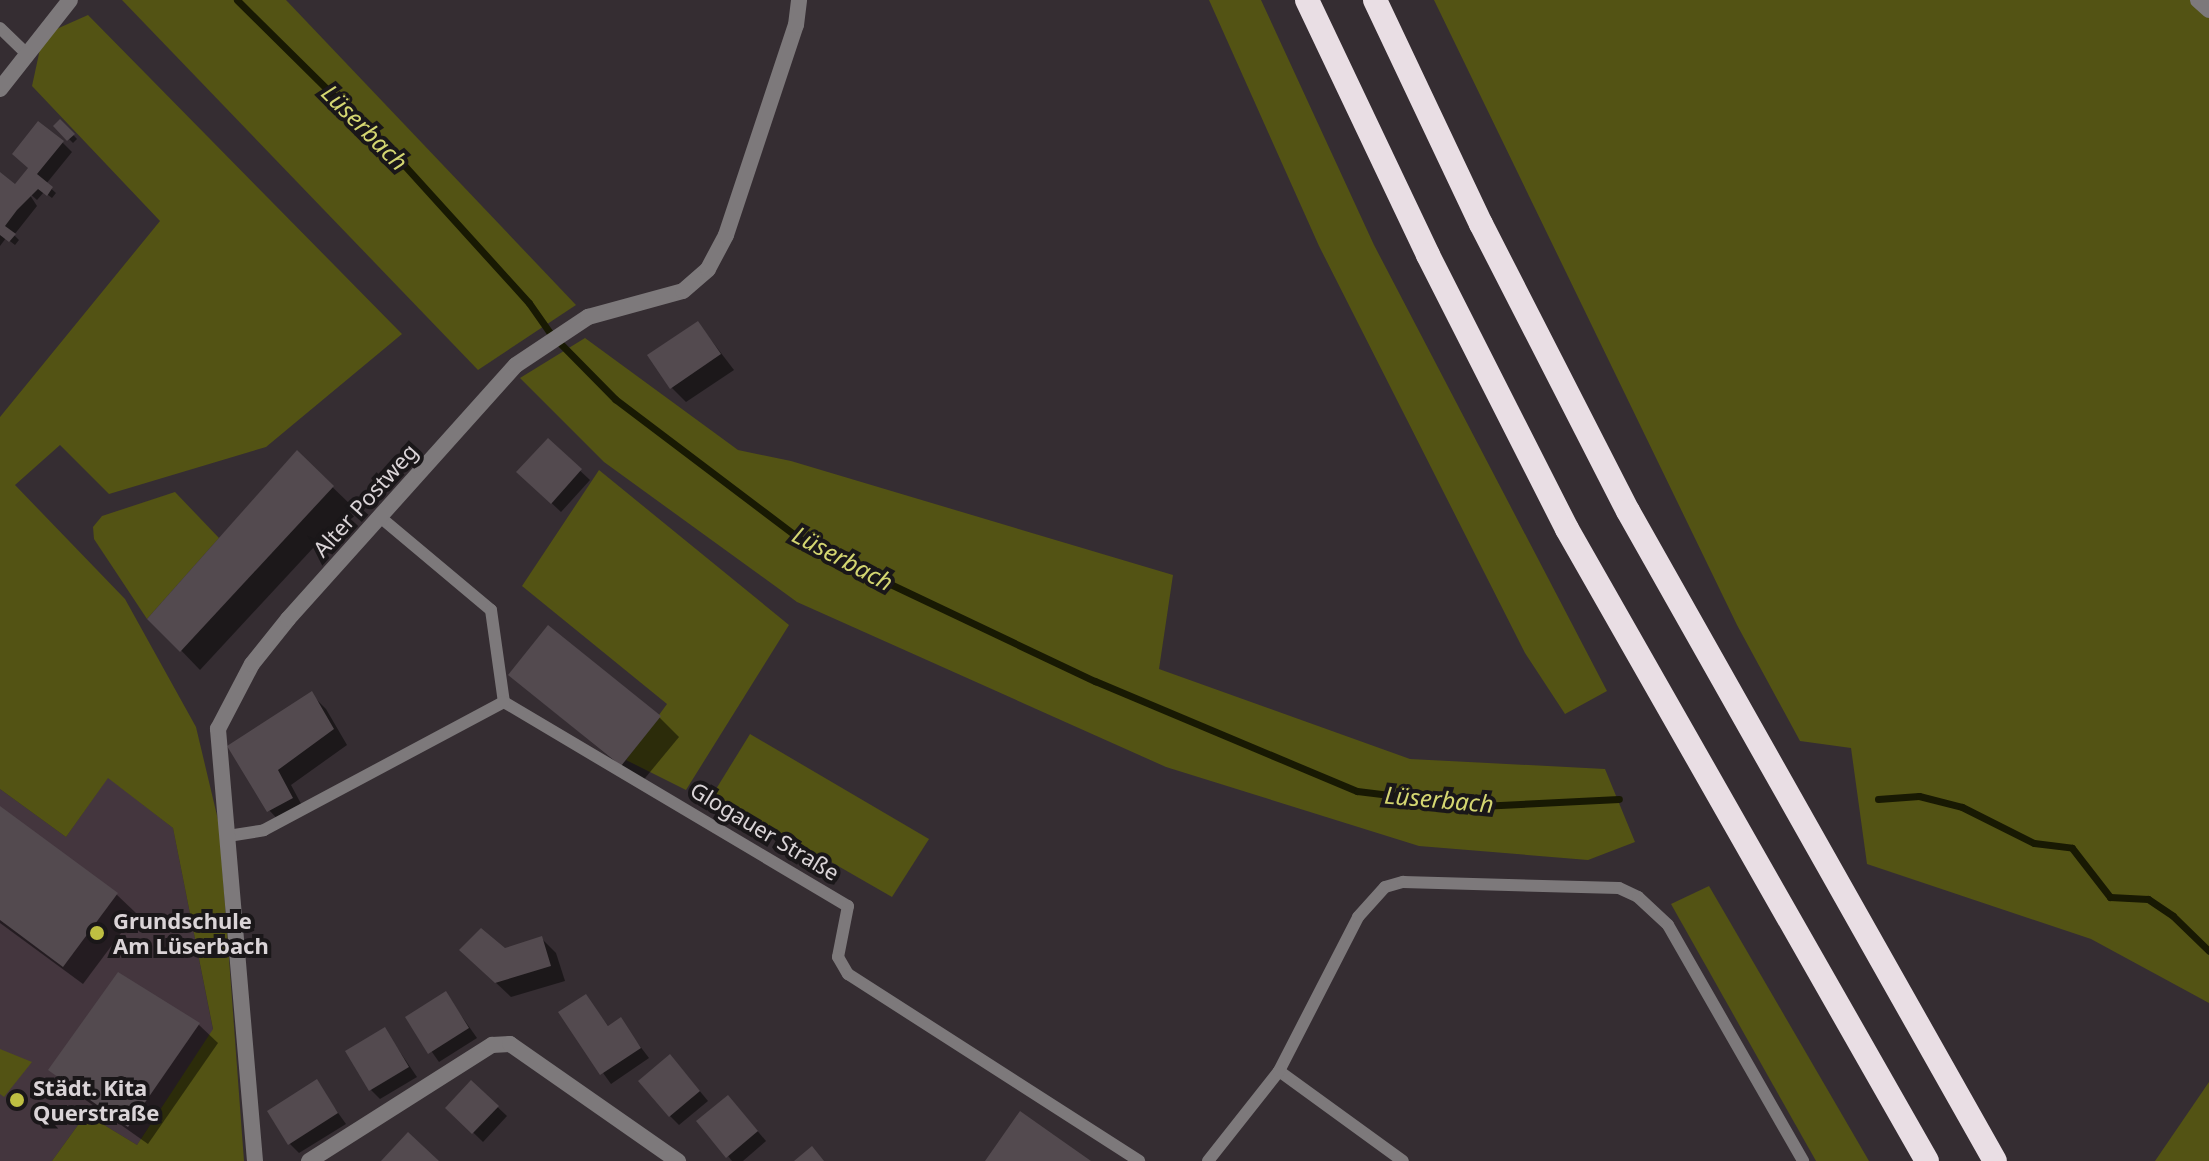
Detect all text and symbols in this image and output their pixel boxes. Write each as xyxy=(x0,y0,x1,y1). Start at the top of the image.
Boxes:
water label: Lüserbach xyxy=(316,78,414,176)
street label: Alter Postweg xyxy=(307,438,423,562)
water label: Lüserbach xyxy=(788,520,898,596)
street label: Glogauer Straße xyxy=(686,776,844,886)
water label: Lüserbach xyxy=(1383,780,1495,818)
place label: Grundschule Am Lüserbach xyxy=(113,907,269,958)
marker: Grundschule Am Lüserbach xyxy=(88,924,106,942)
place label: Städt. Kita Querstraße xyxy=(33,1074,159,1126)
marker: Städt. Kita Querstraße xyxy=(8,1091,26,1109)

